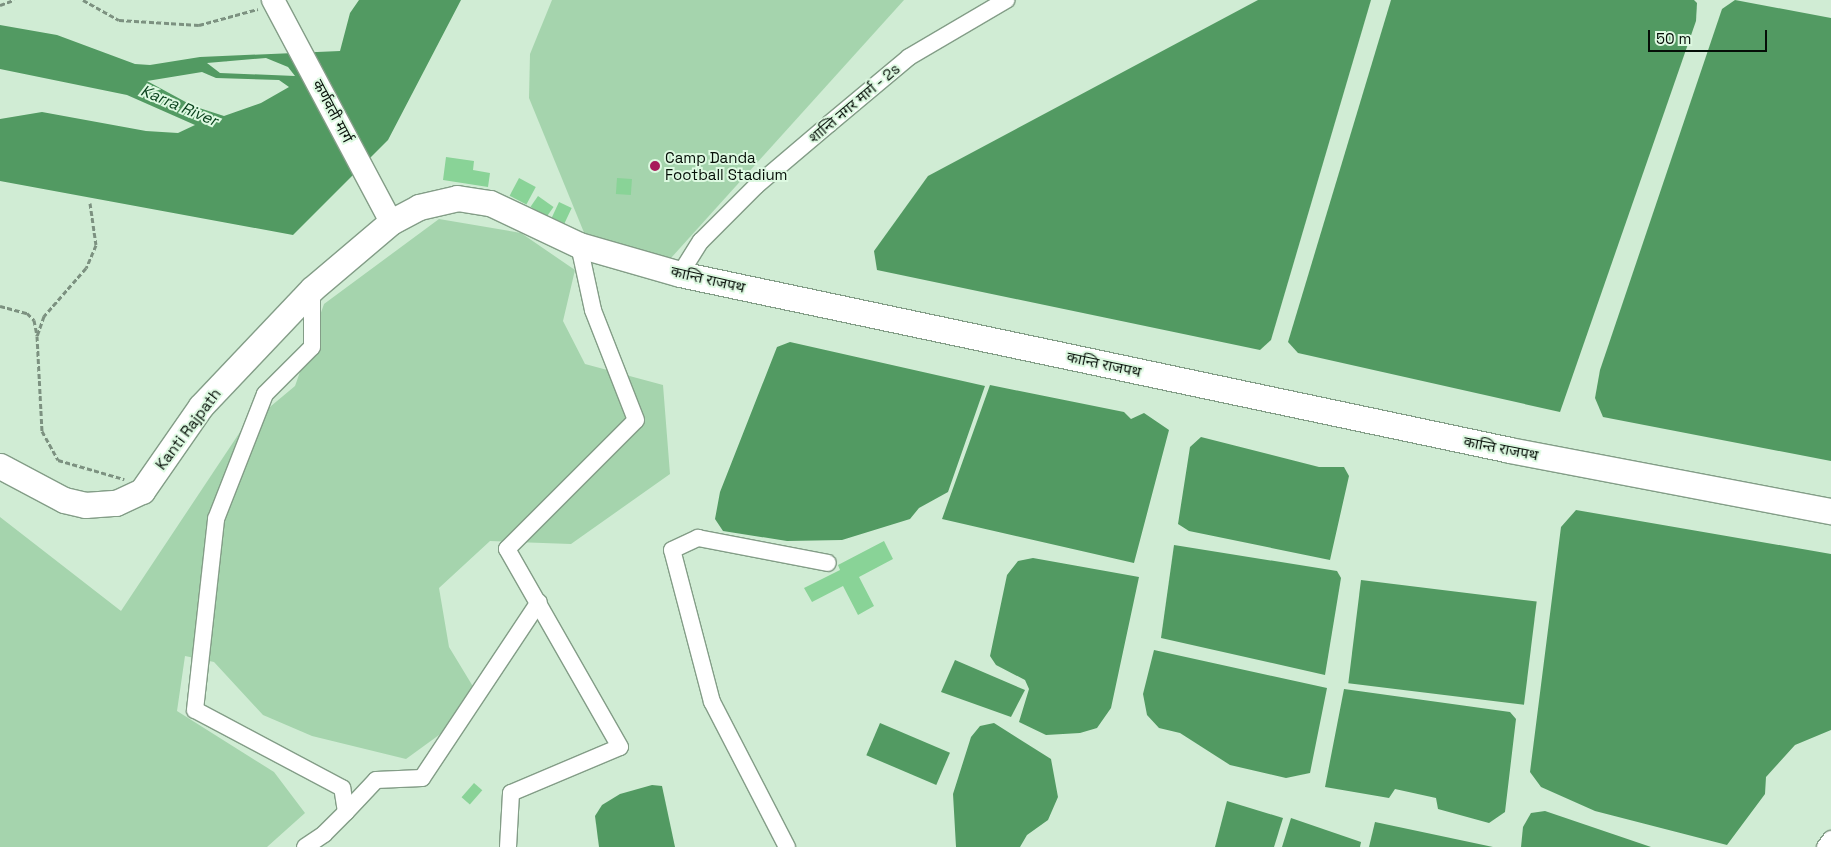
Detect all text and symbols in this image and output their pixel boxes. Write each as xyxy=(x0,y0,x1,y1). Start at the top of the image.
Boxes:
scale bar xyxy=(1651,20,1770,52)
text: 50 m xyxy=(1656,29,1691,48)
street label: शान्ति नगर मार्ग - 2s xyxy=(804,59,904,147)
street label: कर्णवती मार्ग xyxy=(309,77,357,145)
water label: Karra River xyxy=(138,81,220,131)
place label: Camp Danda Football Stadium xyxy=(665,148,788,183)
marker: Camp Danda Football Stadium xyxy=(649,160,661,172)
street label: कान्ति राजपथ xyxy=(669,262,747,296)
street label: कान्ति राजपथ xyxy=(1065,347,1143,381)
street label: Kanti Rajpath xyxy=(152,385,224,473)
street label: कान्ति राजपथ xyxy=(1462,432,1540,464)

